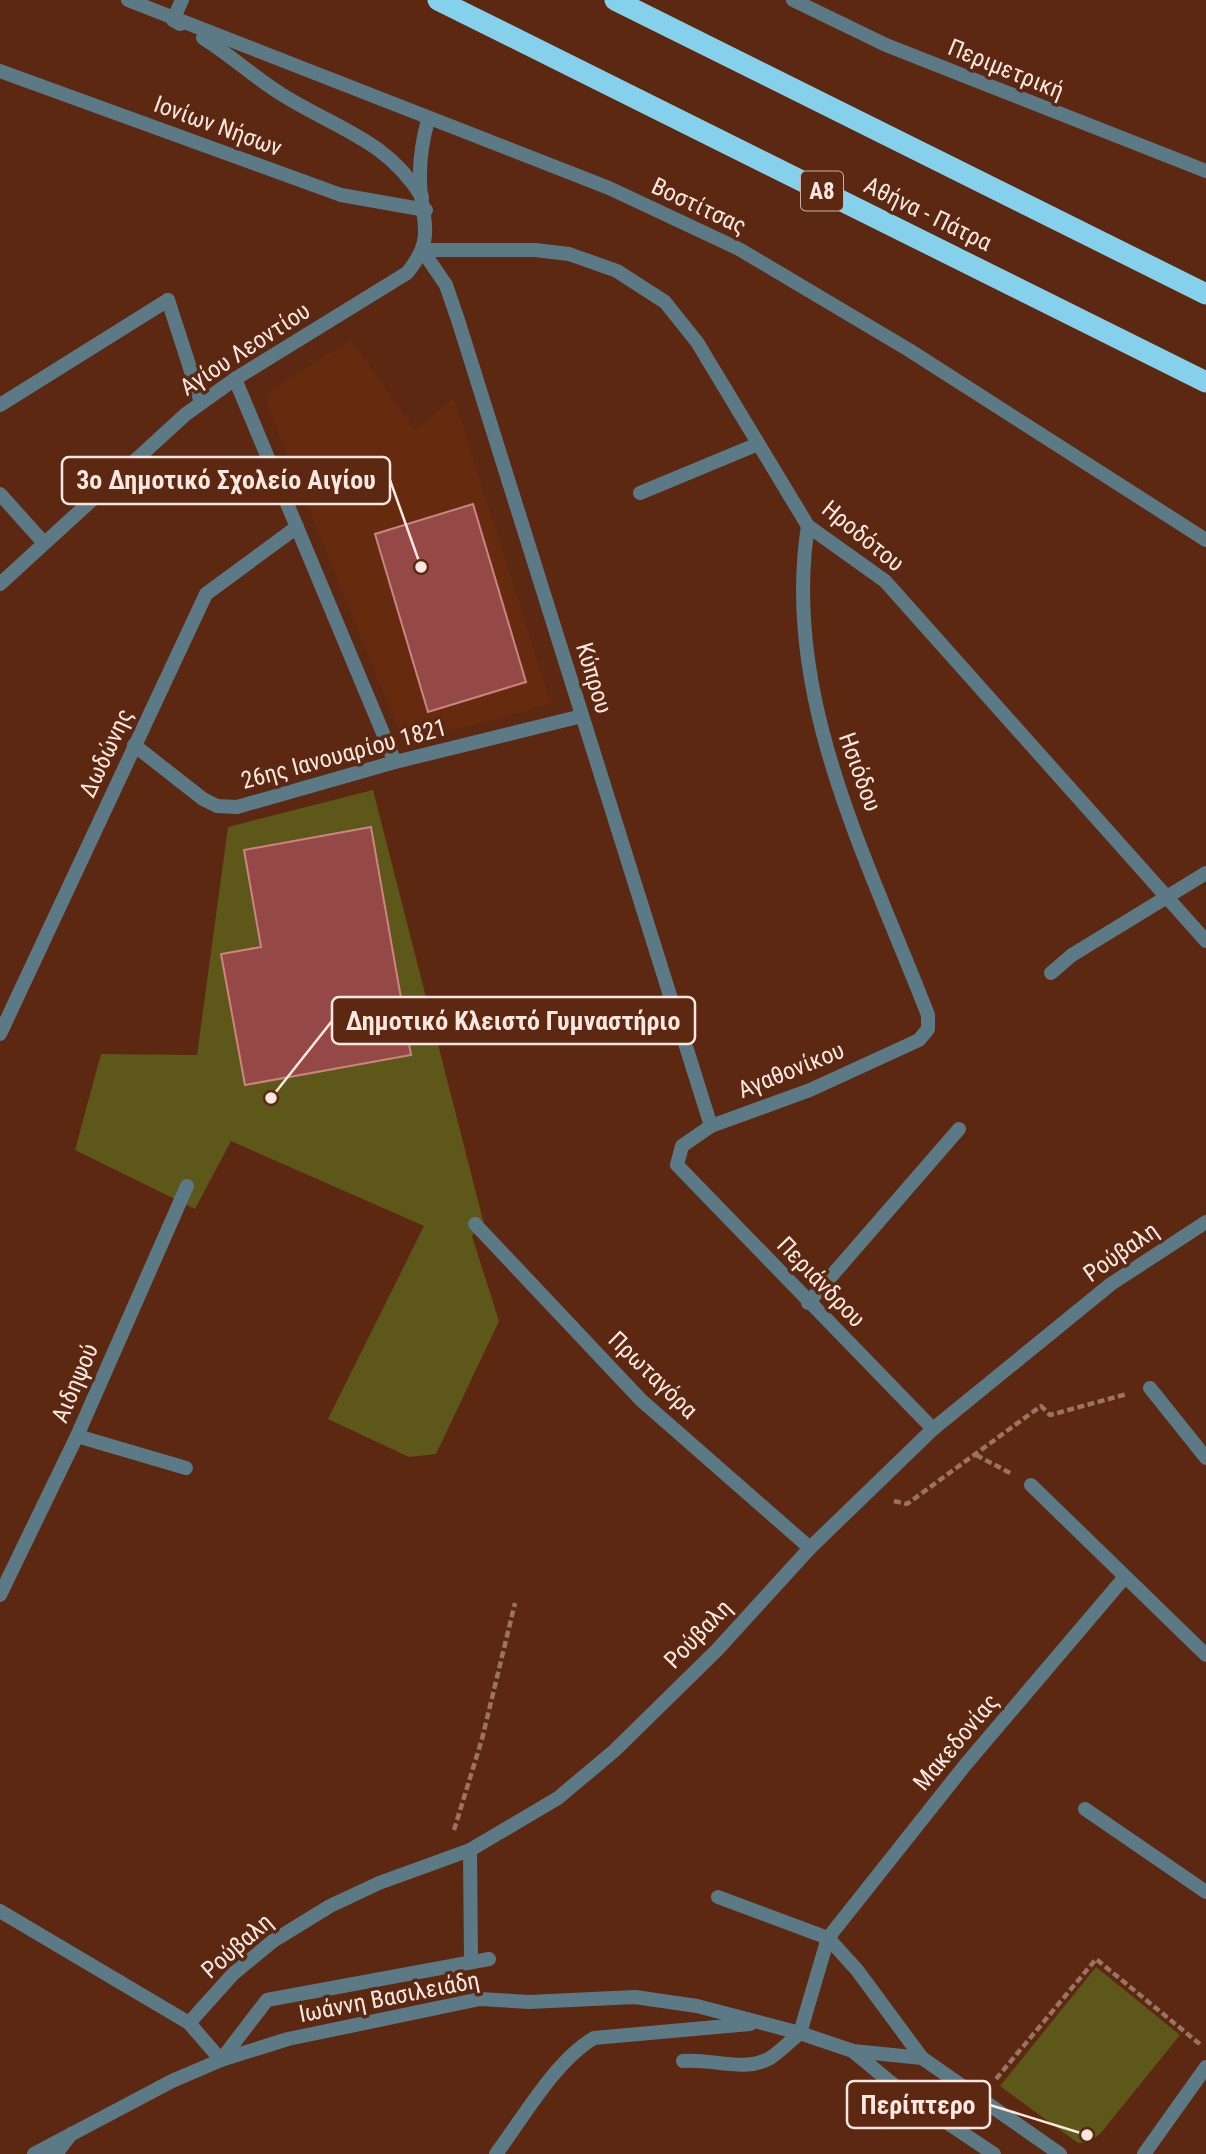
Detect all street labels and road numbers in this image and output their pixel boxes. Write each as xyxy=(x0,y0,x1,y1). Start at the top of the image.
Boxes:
street label: Περιμετρική xyxy=(944,33,1068,105)
street label: Ιονίων Νήσων xyxy=(150,90,286,162)
street label: Αθήνα - Πάτρα xyxy=(860,171,996,257)
street label: Βοστίτσας xyxy=(647,172,751,240)
road number: Α8 xyxy=(801,172,843,210)
street label: Αγίου Λεοντίου xyxy=(175,297,315,401)
street label: Ηροδότου xyxy=(816,495,910,577)
street label: Κύπρου xyxy=(570,639,618,717)
street label: Δωδώνης xyxy=(73,704,139,802)
street label: 26ης Ιανουαρίου 1821 xyxy=(238,713,450,795)
street label: Ησιόδου xyxy=(833,729,887,815)
street label: Αγαθονίκου xyxy=(734,1036,848,1104)
street label: Ρούβαλη xyxy=(1078,1216,1164,1288)
street label: Περιάνδρου xyxy=(771,1231,871,1333)
street label: Πρωταγόρα xyxy=(603,1326,703,1424)
street label: Αιδηψού xyxy=(46,1339,104,1427)
street label: Ρούβαλη xyxy=(658,1594,738,1674)
street label: Μακεδονίας xyxy=(907,1688,1005,1796)
street label: Ρούβαλη xyxy=(196,1908,278,1984)
street label: Ιωάννη Βασιλειάδη xyxy=(296,1966,482,2028)

